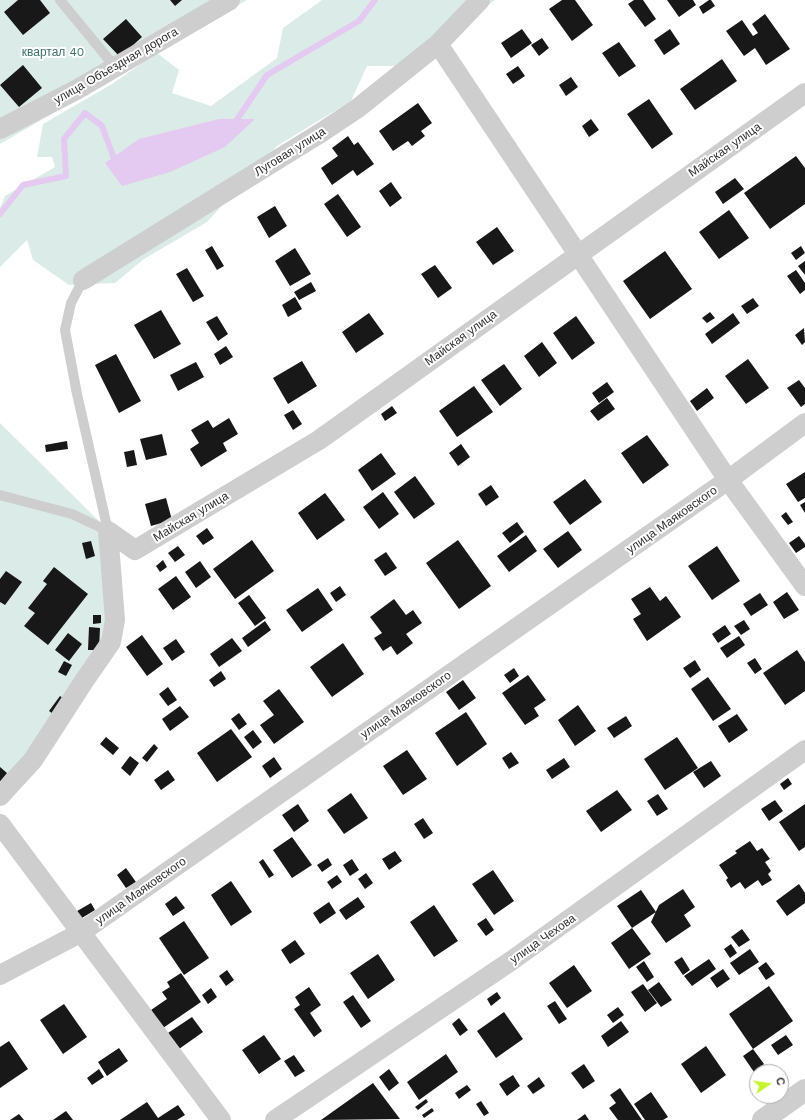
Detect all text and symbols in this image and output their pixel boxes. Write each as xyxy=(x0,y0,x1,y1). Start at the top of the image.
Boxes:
street label: улица Объездная дорога xyxy=(51,25,181,107)
park label: квартал 40 xyxy=(22,45,84,59)
street label: Майская улица xyxy=(686,120,764,180)
street label: Луговая улица xyxy=(252,124,328,180)
street label: Майская улица xyxy=(422,307,500,369)
street label: улица Маяковского xyxy=(624,483,720,557)
street label: Майская улица xyxy=(151,489,231,545)
street label: улица Маяковского xyxy=(358,668,454,742)
street label: улица Маяковского xyxy=(93,854,189,928)
street label: улица Чехова xyxy=(507,911,579,967)
north arrow xyxy=(749,1064,789,1104)
text: С xyxy=(773,1076,787,1087)

